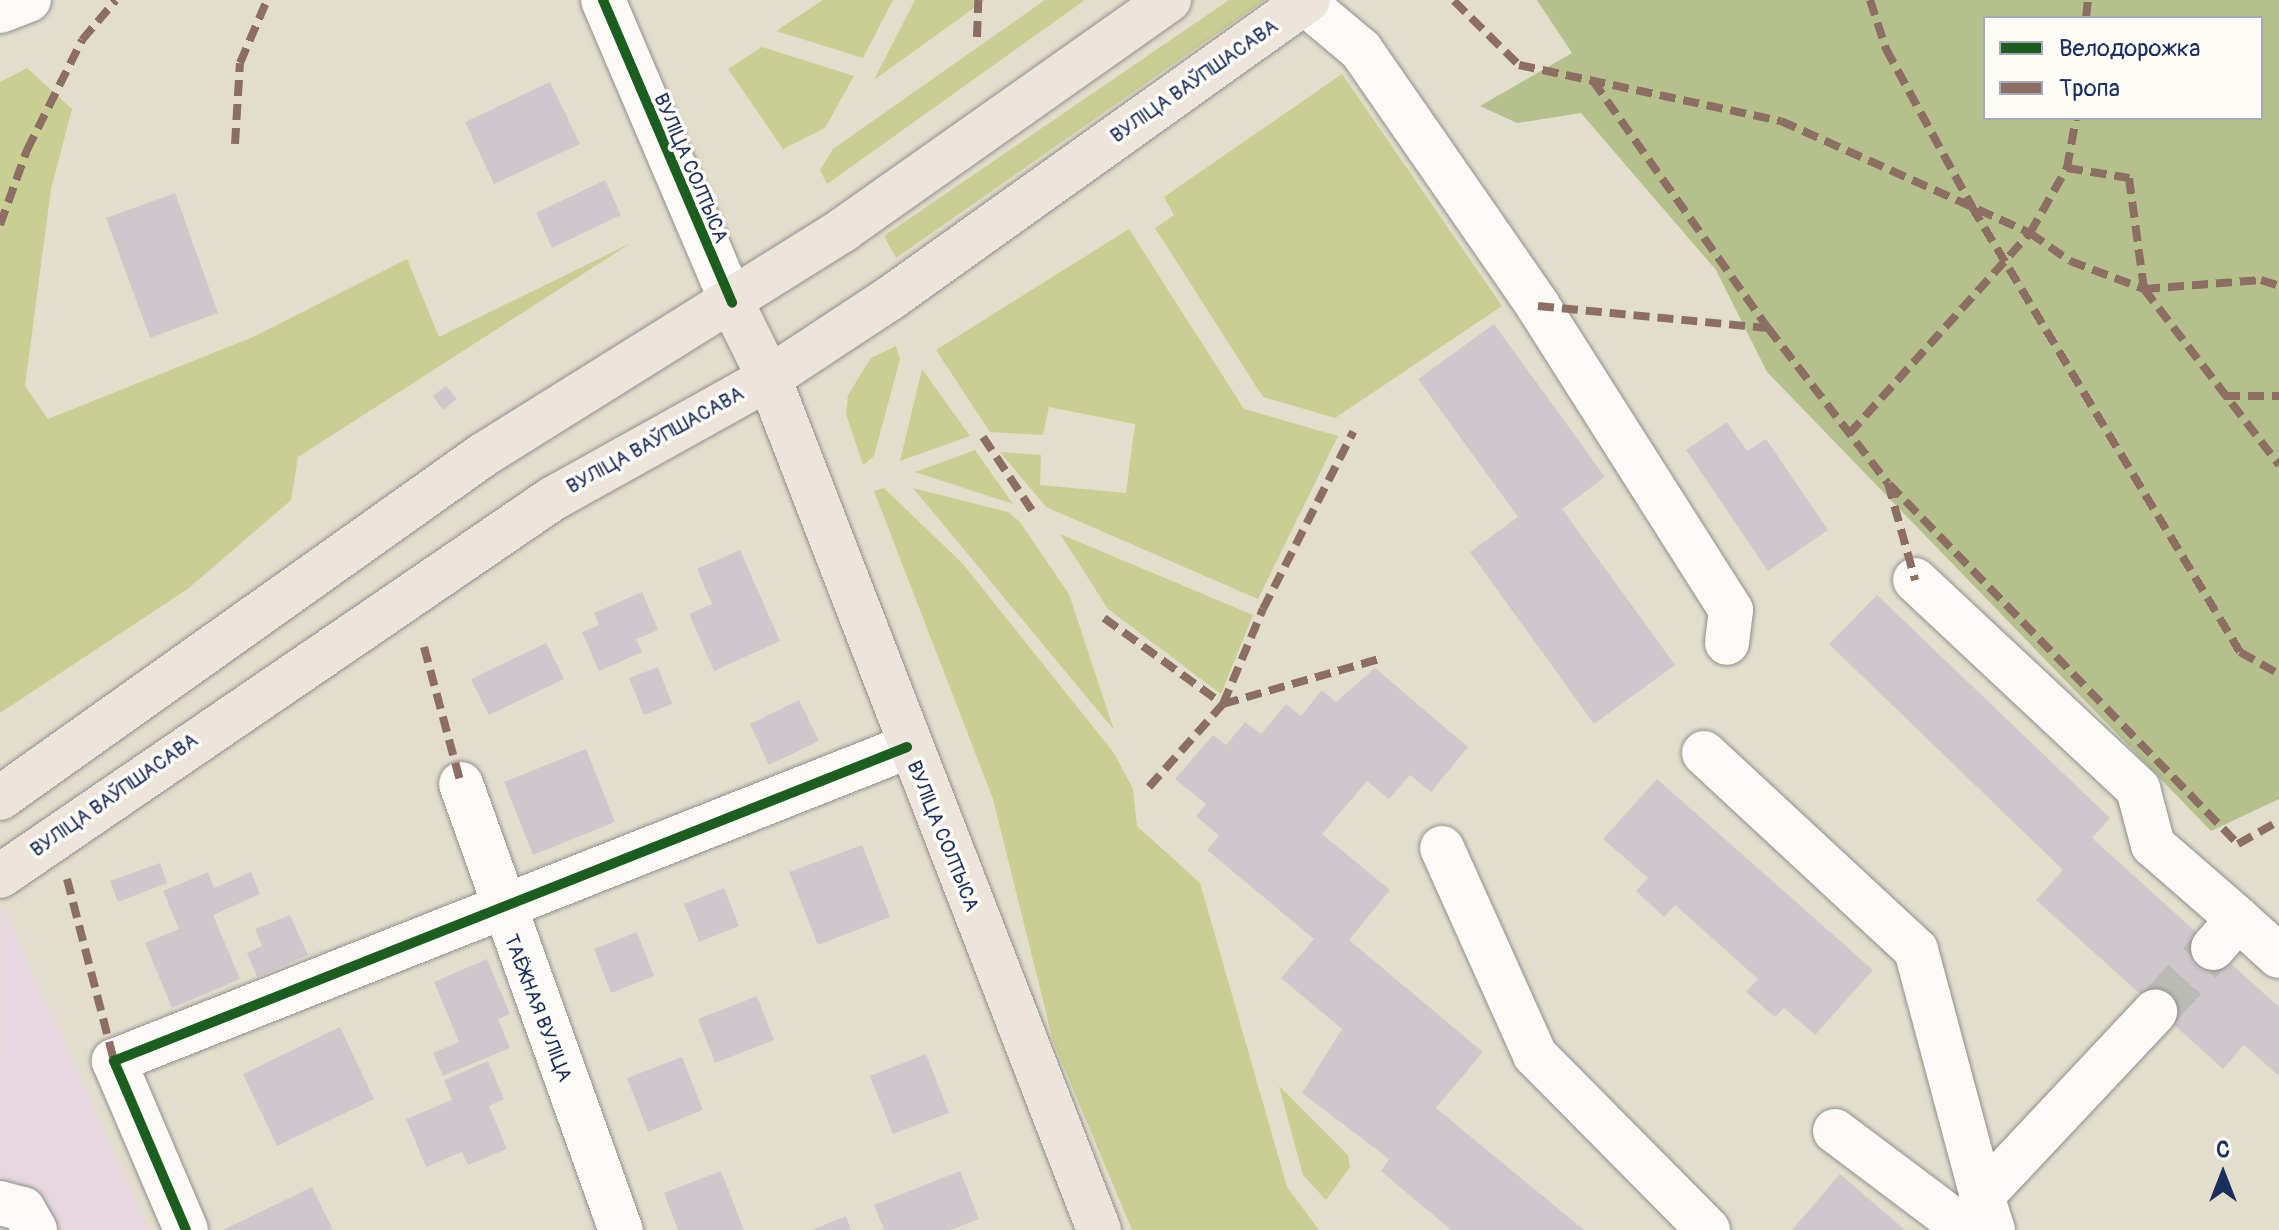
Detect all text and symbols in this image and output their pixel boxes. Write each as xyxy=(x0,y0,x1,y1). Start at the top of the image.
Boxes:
street label: ВУЛІЦА ВАЎПШАСАВА xyxy=(1106,14,1282,148)
legend xyxy=(1983,16,2263,120)
text: Велодорожка xyxy=(2059,34,2200,63)
text: Тропа xyxy=(2059,74,2120,103)
street label: ВУЛІЦА СОЛТЫСА xyxy=(649,90,733,246)
street label: ВУЛІЦА ВАЎПШАСАВА xyxy=(562,381,748,499)
street label: ВУЛІЦА ВАЎПШАСАВА xyxy=(26,728,202,862)
street label: ВУЛІЦА СОЛТЫСА xyxy=(902,757,984,915)
street label: ТАЁЖНАЯ ВУЛІЦА xyxy=(499,931,577,1085)
north arrow xyxy=(2183,1134,2263,1214)
text: С xyxy=(2216,1136,2230,1164)

